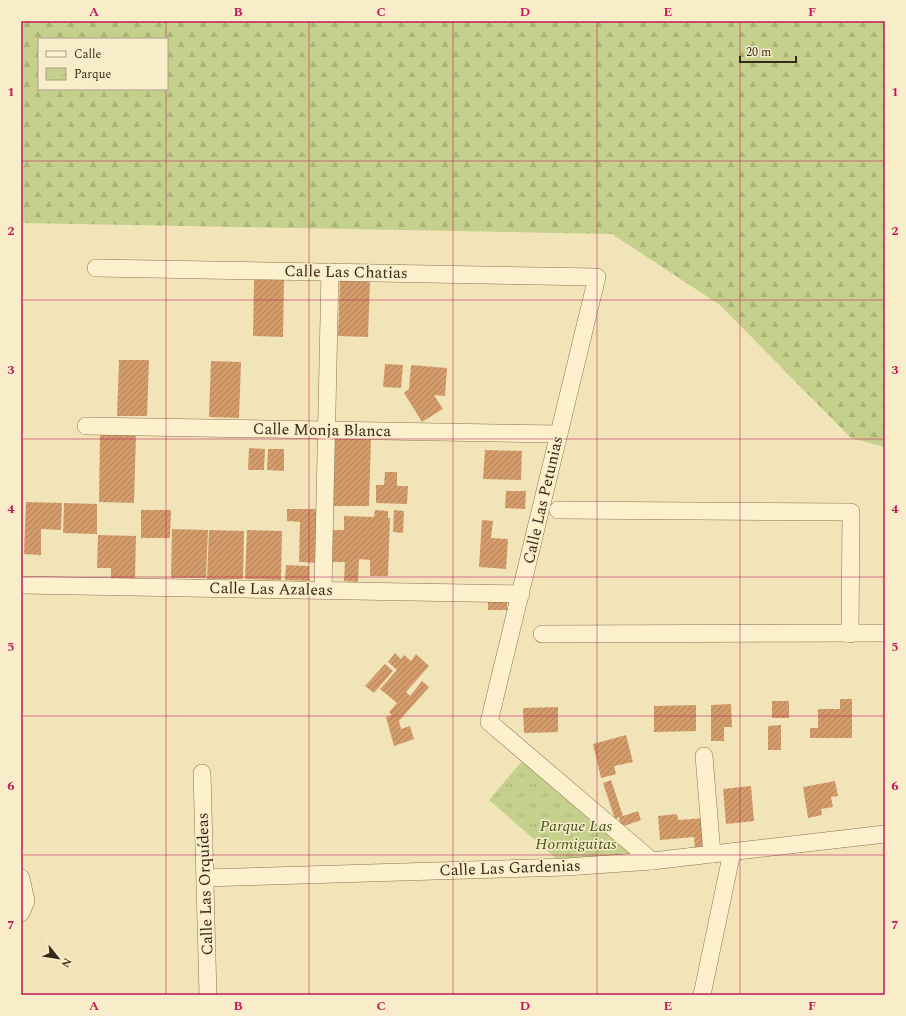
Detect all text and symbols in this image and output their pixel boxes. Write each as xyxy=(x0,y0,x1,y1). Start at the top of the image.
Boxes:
text: A xyxy=(89,2,99,22)
text: B xyxy=(233,2,243,22)
text: C xyxy=(376,2,386,22)
text: D xyxy=(520,2,530,22)
text: E xyxy=(664,2,673,22)
text: F xyxy=(808,2,816,22)
legend xyxy=(38,38,168,90)
scale bar xyxy=(740,38,796,64)
text: 20 m xyxy=(746,43,771,62)
text: Calle xyxy=(74,45,102,64)
text: Parque xyxy=(74,65,111,84)
text: 1 xyxy=(7,82,15,102)
text: 1 xyxy=(891,82,899,102)
text: 2 xyxy=(7,221,15,241)
text: 2 xyxy=(891,221,899,241)
street label: Calle Las Chatias xyxy=(284,259,408,285)
text: 3 xyxy=(7,360,15,380)
text: 3 xyxy=(891,360,899,380)
street label: Calle Monja Blanca xyxy=(253,417,392,443)
street label: Calle Las Petunias xyxy=(517,434,569,566)
text: 4 xyxy=(7,499,15,519)
text: 4 xyxy=(891,499,899,519)
street label: Calle Las Azaleas xyxy=(209,576,333,602)
text: 5 xyxy=(7,637,15,657)
text: 5 xyxy=(891,637,899,657)
text: 6 xyxy=(7,776,15,796)
text: 6 xyxy=(891,776,899,796)
street label: Calle Las Orquídeas xyxy=(191,812,219,956)
park label: Parque Las Hormiguitas xyxy=(535,814,617,856)
street label: Calle Las Gardenias xyxy=(439,854,581,882)
text: 7 xyxy=(7,915,15,935)
text: 7 xyxy=(891,915,899,935)
north arrow xyxy=(38,938,78,978)
text: N xyxy=(57,955,76,971)
text: A xyxy=(89,996,99,1016)
text: B xyxy=(233,996,243,1016)
text: C xyxy=(376,996,386,1016)
text: D xyxy=(520,996,530,1016)
text: E xyxy=(664,996,673,1016)
text: F xyxy=(808,996,816,1016)

